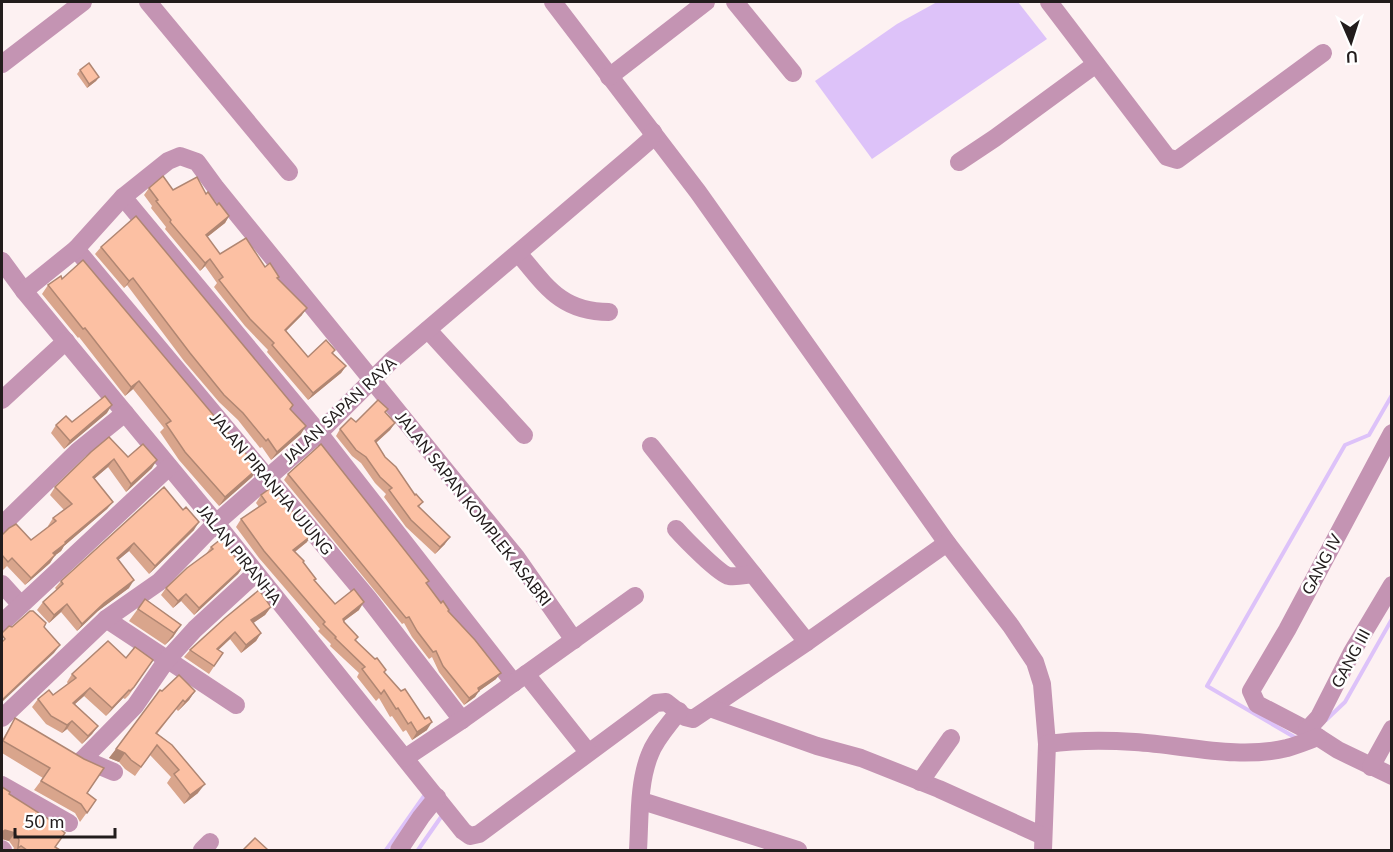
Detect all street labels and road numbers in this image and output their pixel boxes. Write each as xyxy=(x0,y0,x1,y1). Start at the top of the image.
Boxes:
street label: JALAN SAPAN RAYA xyxy=(279,353,400,467)
street label: JALAN SAPAN KOMPLEK ASABRI xyxy=(392,407,556,609)
street label: JALAN PIRANHA UJUNG xyxy=(207,408,337,558)
street label: JALAN PIRANHA xyxy=(194,500,286,608)
street label: GANG IV xyxy=(1297,530,1345,597)
street label: GANG III xyxy=(1327,625,1373,691)

